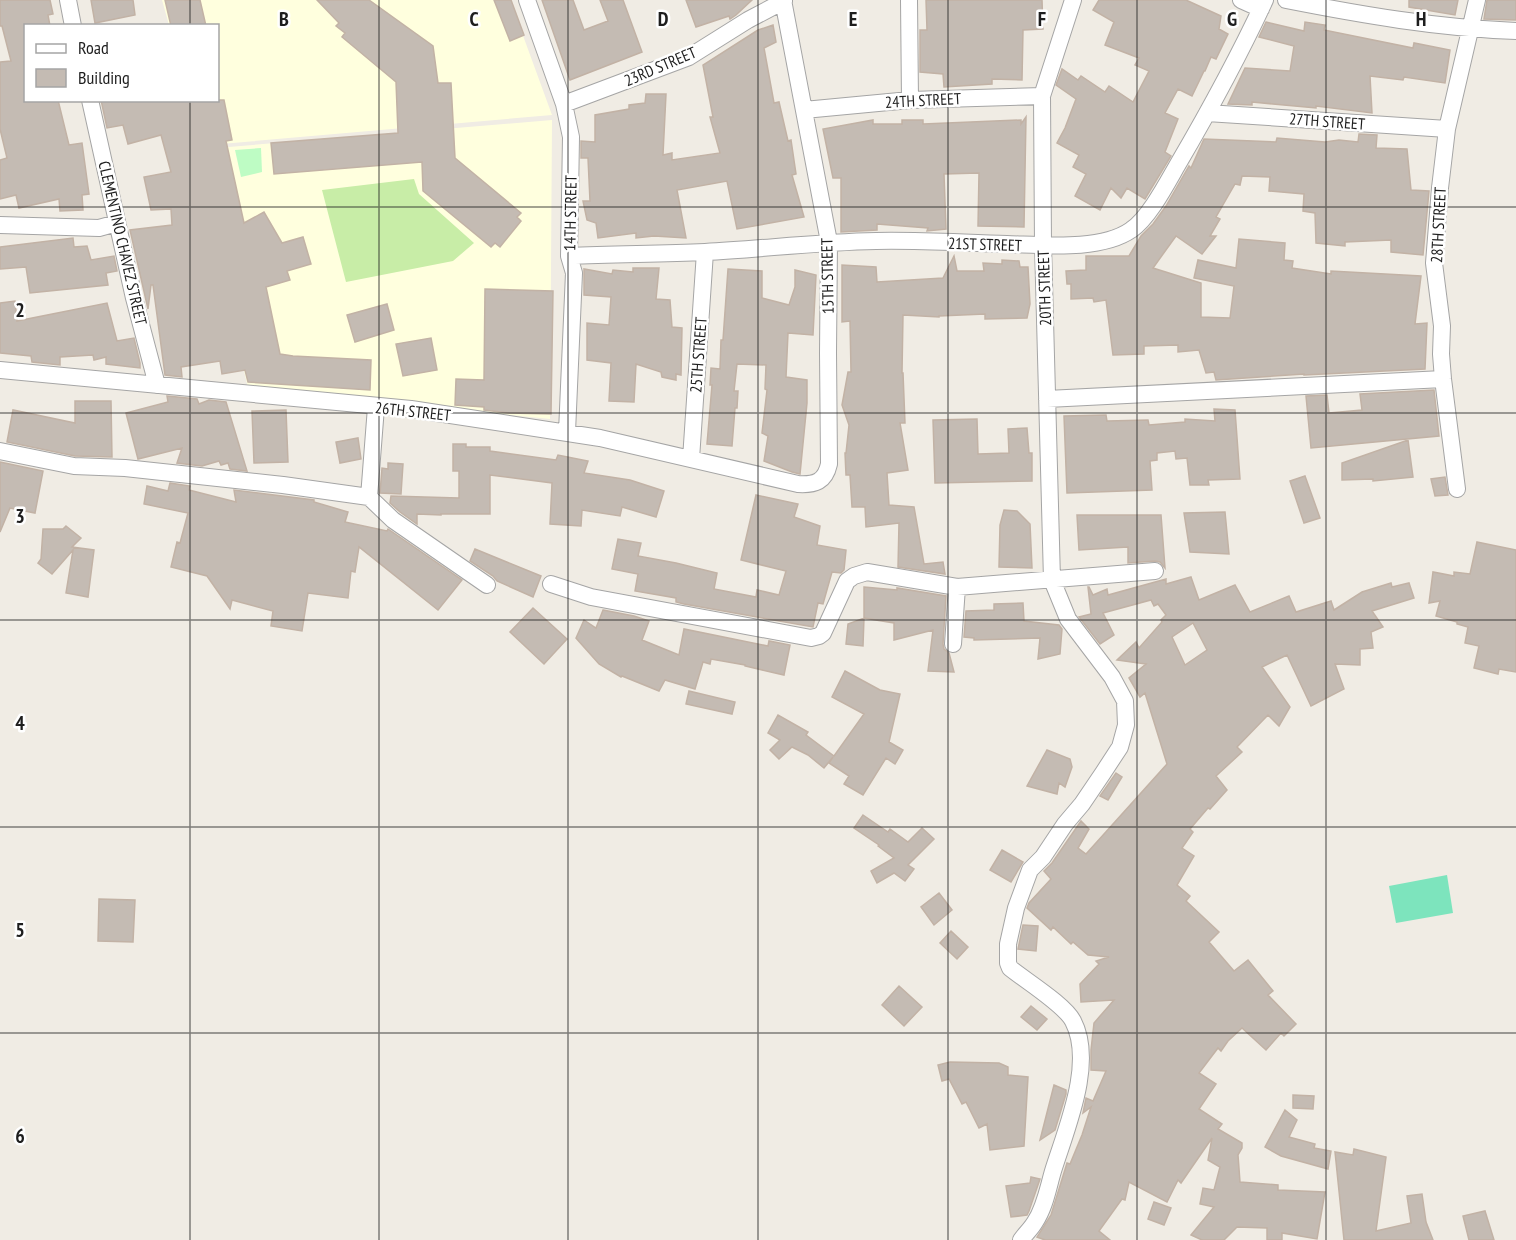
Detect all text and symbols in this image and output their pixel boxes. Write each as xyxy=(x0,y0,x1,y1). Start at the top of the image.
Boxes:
text: B xyxy=(279,6,289,32)
text: C xyxy=(469,6,479,32)
text: D xyxy=(658,6,669,32)
text: E xyxy=(849,6,857,32)
text: F xyxy=(1038,6,1046,32)
text: G xyxy=(1227,6,1237,32)
text: H xyxy=(1416,6,1426,32)
legend xyxy=(24,24,219,102)
text: Road xyxy=(78,36,109,59)
street label: 23RD STREET xyxy=(621,42,699,90)
text: Building xyxy=(78,66,130,89)
street label: 24TH STREET xyxy=(884,88,962,112)
street label: 27TH STREET xyxy=(1288,108,1366,134)
street label: CLEMENTINO CHAVEZ STREET xyxy=(94,159,152,327)
street label: 14TH STREET xyxy=(559,175,581,251)
street label: 28TH STREET xyxy=(1426,186,1450,264)
street label: 21ST STREET xyxy=(948,233,1022,255)
street label: 15TH STREET xyxy=(816,238,838,314)
street label: 20TH STREET xyxy=(1033,250,1055,326)
text: 2 xyxy=(15,297,25,323)
street label: 25TH STREET xyxy=(685,316,711,394)
street label: 26TH STREET xyxy=(374,397,452,425)
text: 3 xyxy=(15,503,25,529)
text: 4 xyxy=(15,710,25,736)
text: 5 xyxy=(15,917,25,943)
text: 6 xyxy=(15,1123,25,1149)

